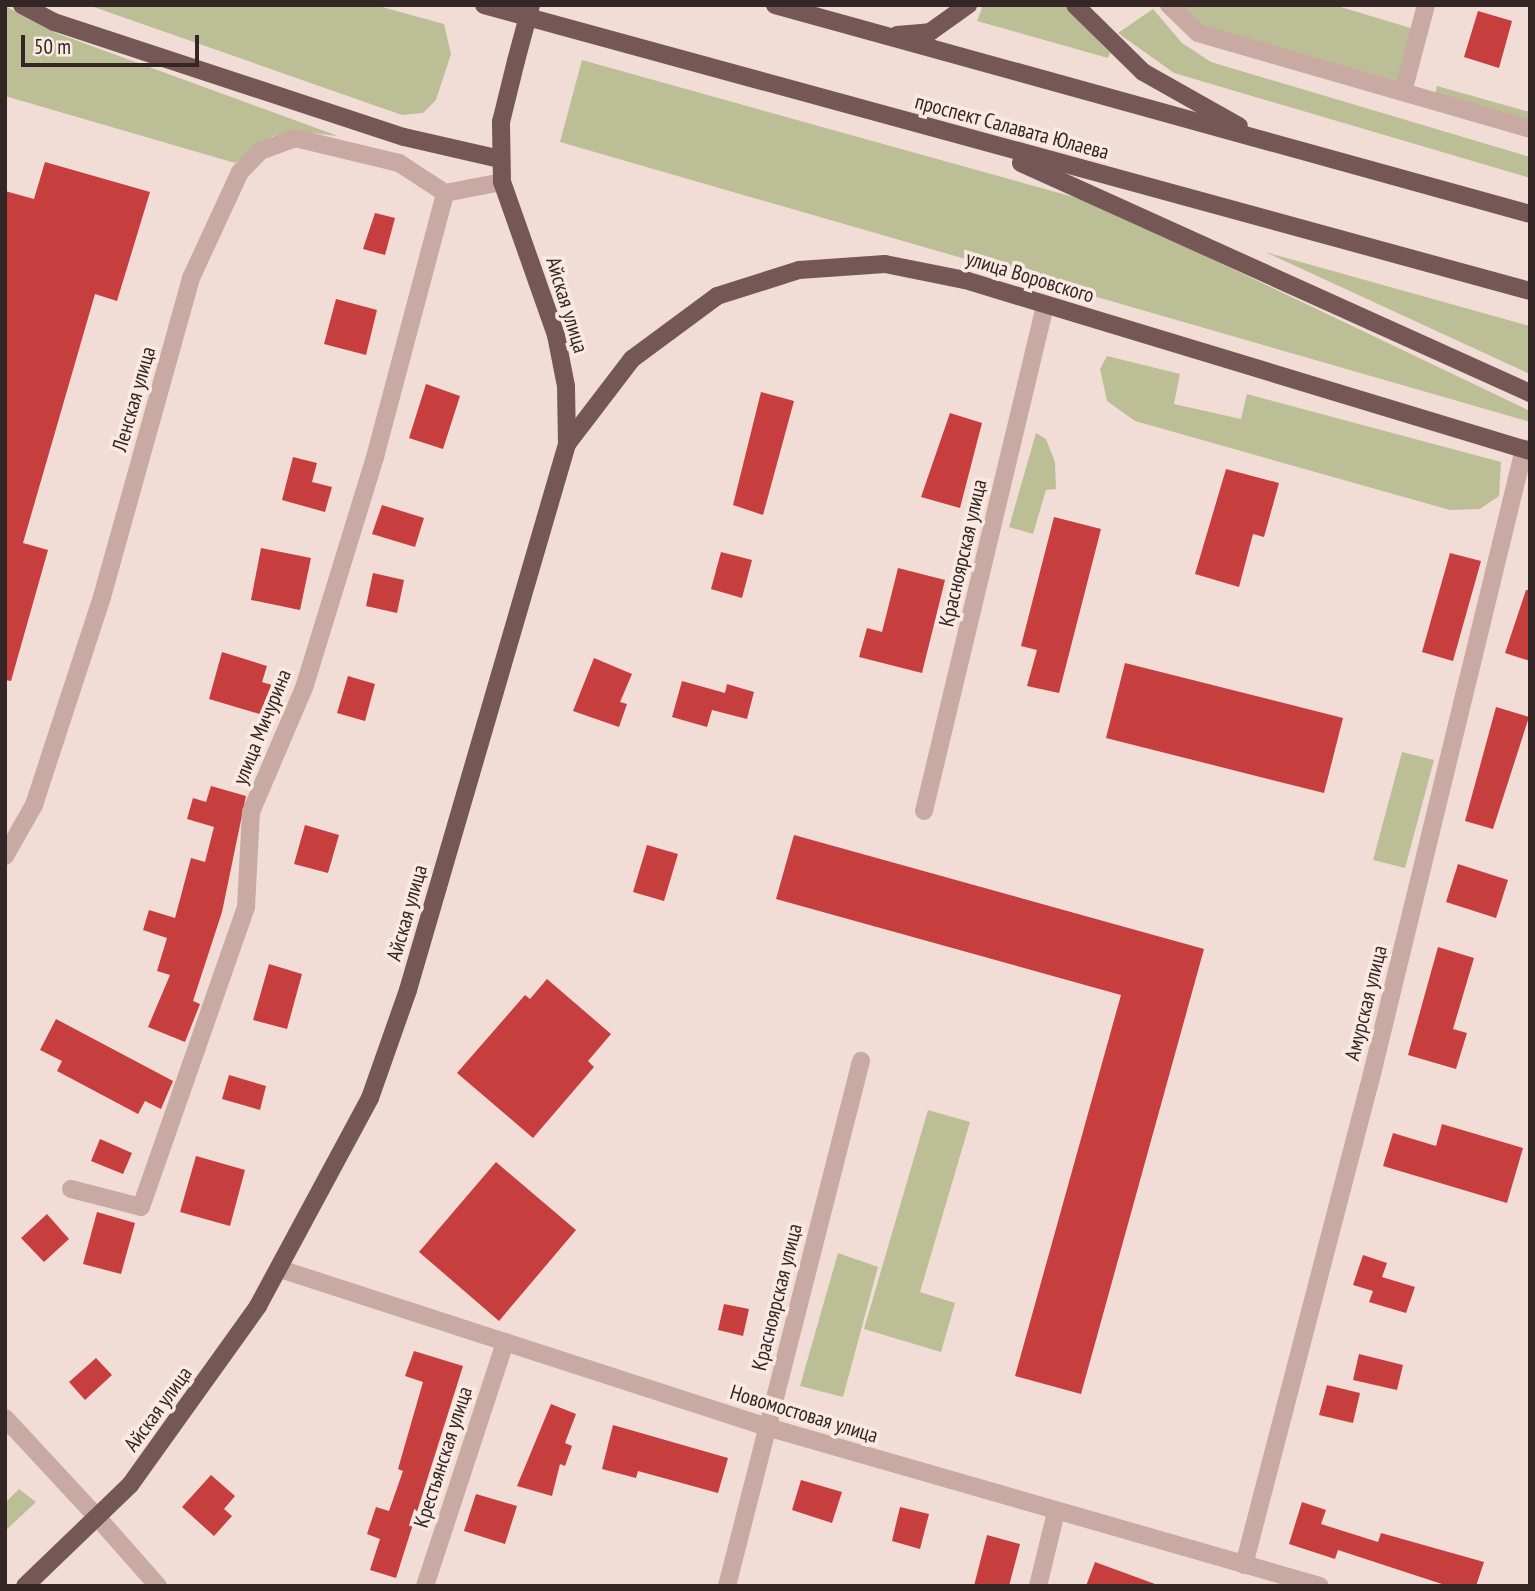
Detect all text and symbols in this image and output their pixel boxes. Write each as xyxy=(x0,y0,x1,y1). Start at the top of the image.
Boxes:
scale bar xyxy=(24,21,203,65)
text: 50 m xyxy=(34,33,71,60)
street label: проспект Салавата Юлаева xyxy=(912,89,1112,165)
street label: улица Воровского xyxy=(963,246,1097,308)
street label: Айская улица xyxy=(541,254,593,356)
street label: Ленская улица xyxy=(107,344,161,454)
street label: Красноярская улица xyxy=(934,477,992,629)
street label: улица Мичурина xyxy=(227,666,297,788)
street label: Айская улица xyxy=(381,862,433,964)
street label: Амурская улица xyxy=(1340,943,1392,1063)
street label: Красноярская улица xyxy=(747,1221,807,1373)
street label: Айская улица xyxy=(119,1362,197,1456)
street label: Новомостовая улица xyxy=(727,1380,881,1448)
street label: Крестьянская улица xyxy=(408,1383,478,1531)

